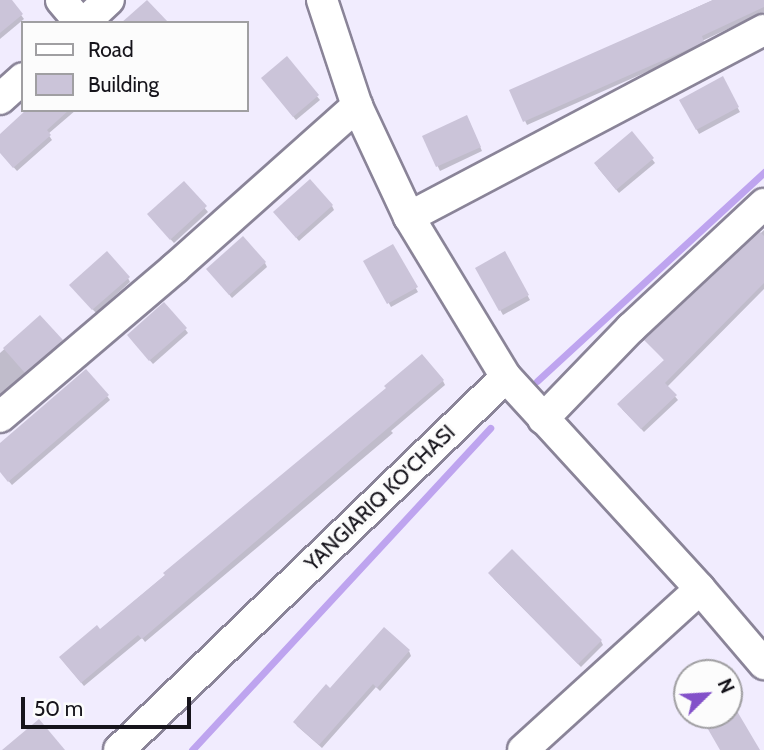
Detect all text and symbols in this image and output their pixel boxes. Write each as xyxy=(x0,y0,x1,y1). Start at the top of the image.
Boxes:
legend xyxy=(21,21,248,112)
text: Road xyxy=(88,37,134,62)
text: Building xyxy=(88,72,159,97)
street label: YANGIARIQ KO'CHASI xyxy=(300,420,460,576)
north arrow xyxy=(673,659,743,729)
text: N xyxy=(713,675,739,697)
scale bar xyxy=(24,684,194,728)
text: 50 m xyxy=(34,696,83,721)

